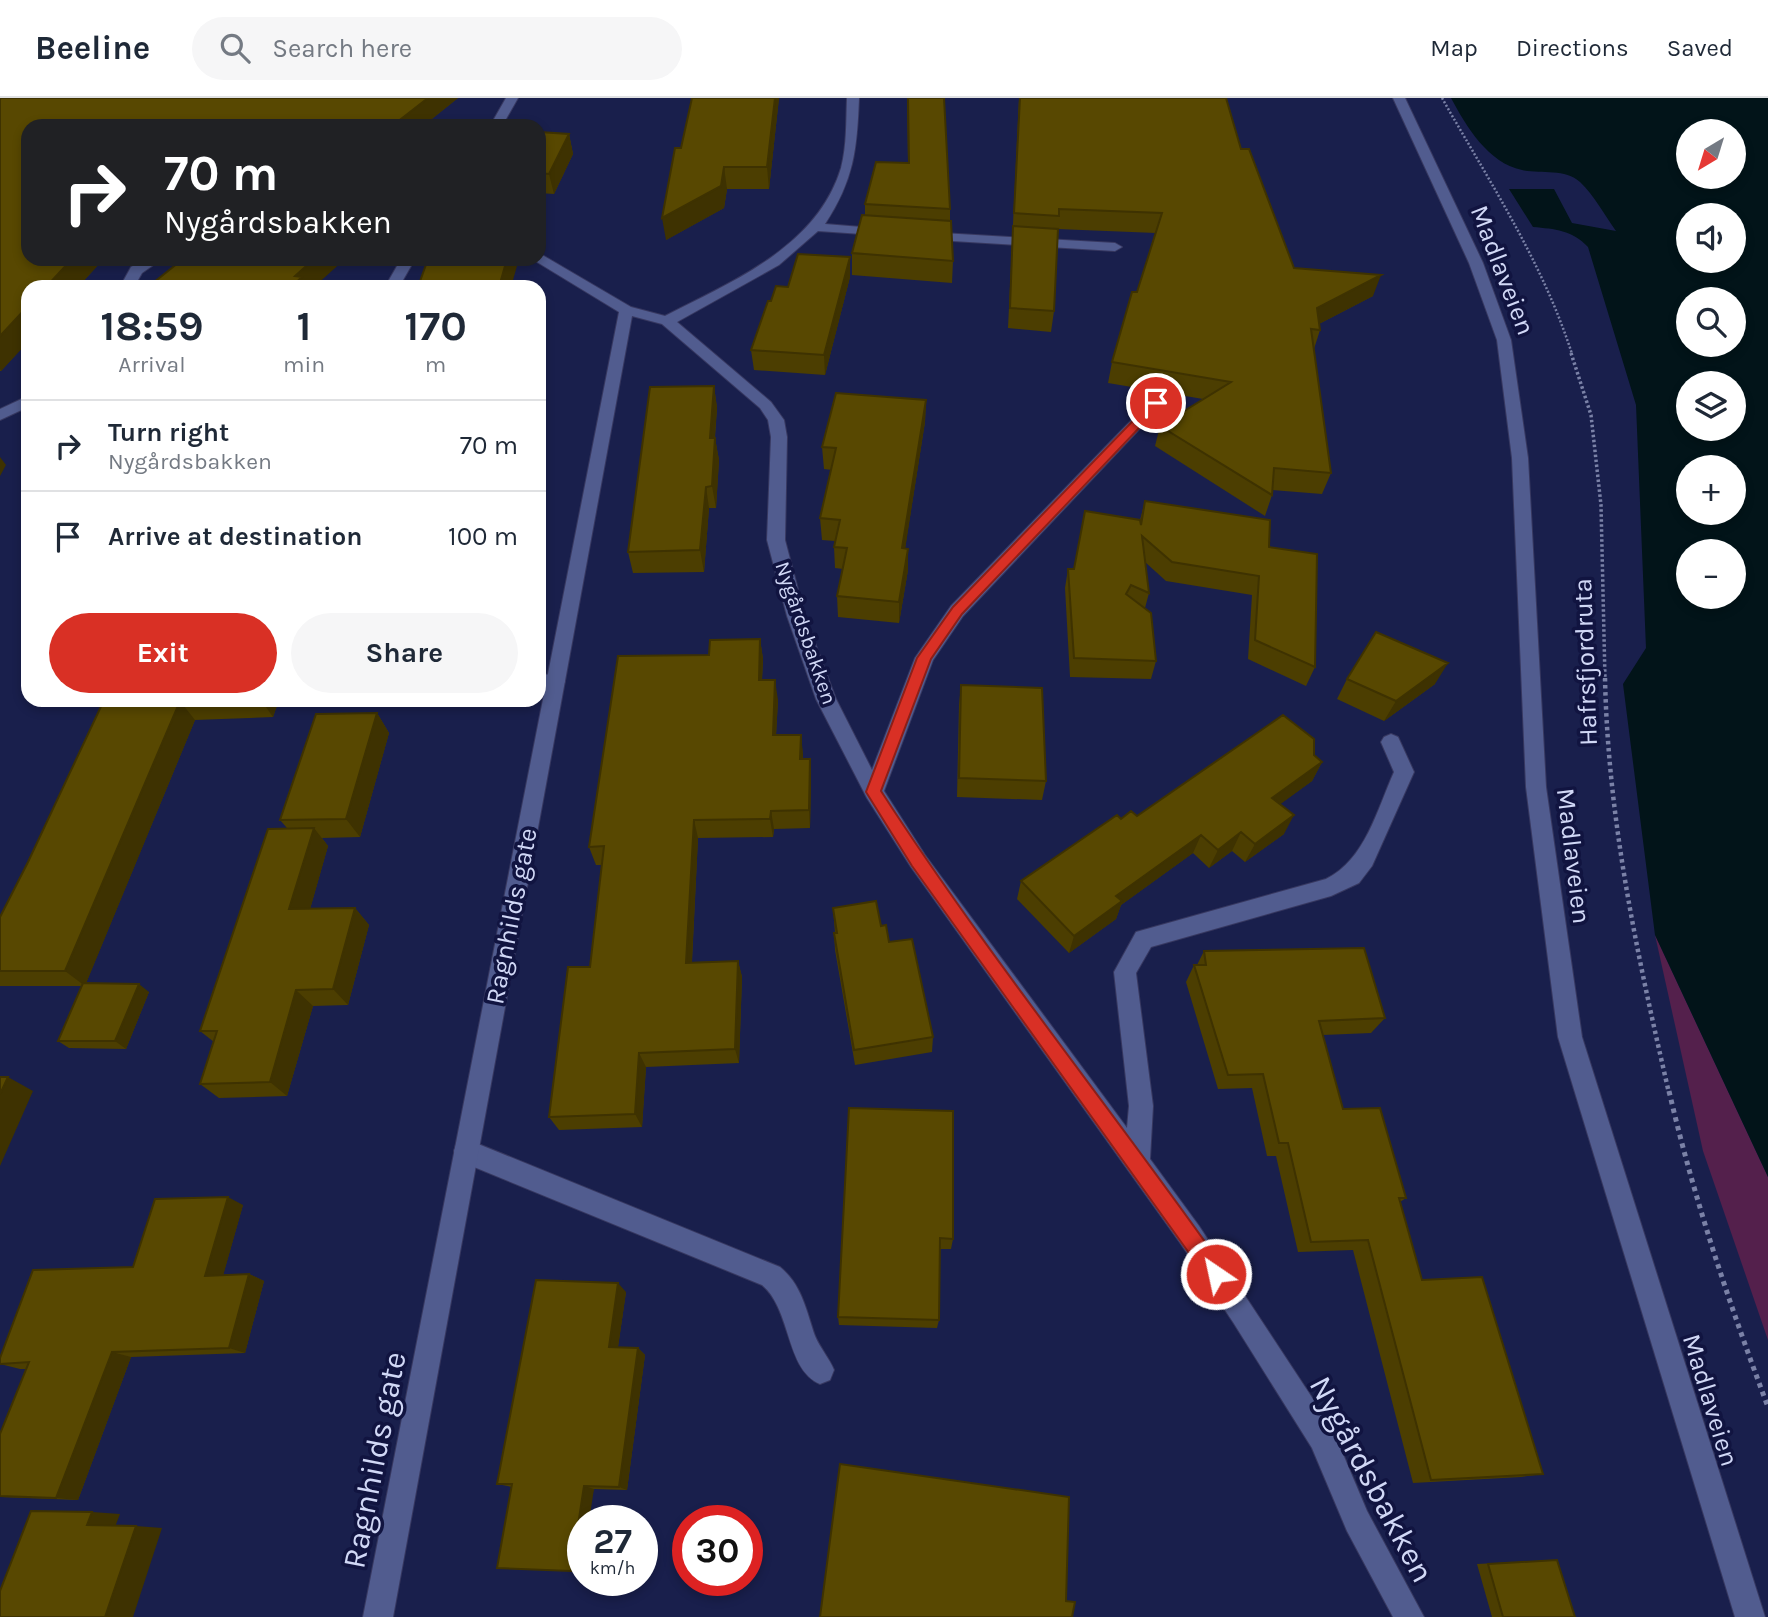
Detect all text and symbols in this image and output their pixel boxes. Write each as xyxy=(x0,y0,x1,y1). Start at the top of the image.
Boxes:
search box xyxy=(192,17,682,80)
text: Beeline xyxy=(35,29,150,67)
icon: search xyxy=(216,29,254,67)
text: Search here xyxy=(272,33,412,64)
text: Map xyxy=(1430,34,1478,62)
text: Directions xyxy=(1516,34,1629,62)
text: Saved xyxy=(1667,34,1733,62)
north arrow xyxy=(1676,119,1746,189)
map controls xyxy=(1676,119,1746,609)
text: 70 m xyxy=(164,145,278,202)
icon: right xyxy=(49,147,140,238)
street label: Madlaveien xyxy=(1464,201,1541,339)
button: sound xyxy=(1676,203,1746,273)
text: Nygårdsbakken xyxy=(164,204,392,241)
button: search xyxy=(1676,287,1746,357)
text: 18:59 xyxy=(100,301,204,351)
text: 1 xyxy=(297,301,312,351)
text: 170 xyxy=(404,301,467,351)
text: Arrival xyxy=(118,351,186,378)
text: min xyxy=(283,351,325,378)
text: m xyxy=(425,351,446,378)
button: layers xyxy=(1676,371,1746,441)
pin xyxy=(1126,373,1186,433)
icon: arrive xyxy=(1137,384,1175,422)
text: Turn right xyxy=(108,417,229,448)
icon: right xyxy=(49,427,87,465)
text: 70 m xyxy=(460,430,518,461)
text: Nygårdsbakken xyxy=(108,448,272,475)
button: + xyxy=(1676,455,1746,525)
icon: arrive xyxy=(49,518,87,556)
text: Arrive at destination xyxy=(108,521,362,552)
text: 100 m xyxy=(448,521,518,552)
button: − xyxy=(1676,539,1746,609)
street label: Nygårdsbakken xyxy=(770,558,842,708)
street label: Hafrsfjordruta xyxy=(1567,578,1604,746)
button: Exit xyxy=(49,613,277,693)
button: Share xyxy=(291,613,518,693)
street label: Madlaveien xyxy=(1550,786,1597,926)
street label: Ragnhilds gate xyxy=(479,825,544,1007)
position arrow xyxy=(1179,1237,1253,1311)
street label: Madlaveien xyxy=(1676,1330,1745,1470)
street label: Ragnhilds gate xyxy=(335,1349,414,1572)
street label: Nygårdsbakken xyxy=(1302,1370,1441,1589)
speed limit sign: 30 xyxy=(672,1505,763,1596)
text: 27 xyxy=(593,1521,632,1562)
text: km/h xyxy=(590,1557,635,1579)

